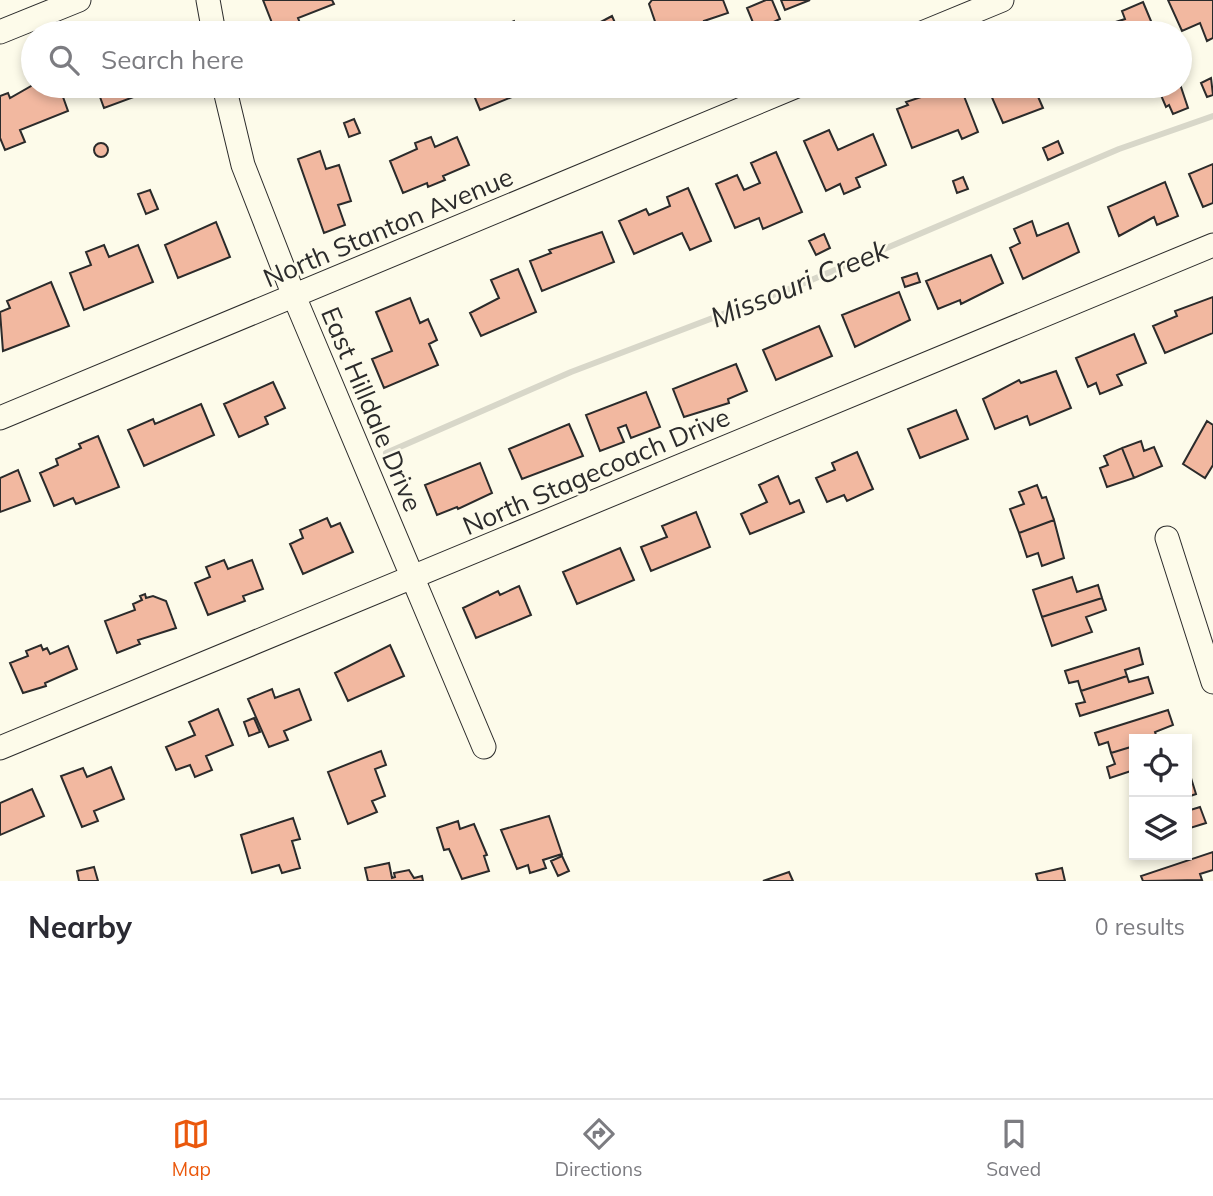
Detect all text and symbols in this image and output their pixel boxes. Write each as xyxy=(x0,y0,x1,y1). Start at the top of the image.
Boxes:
search box xyxy=(21,21,1192,98)
icon: search xyxy=(45,41,83,79)
text: Search here xyxy=(101,43,244,76)
street label: North Stanton Avenue xyxy=(258,159,518,295)
water label: Missouri Creek xyxy=(705,231,895,335)
street label: East Hilldale Drive xyxy=(314,302,430,516)
street label: North Stagecoach Drive xyxy=(457,400,735,542)
map controls xyxy=(1129,734,1192,860)
button: locate xyxy=(1129,734,1192,797)
button: layers xyxy=(1129,797,1192,860)
text: Nearby xyxy=(28,908,132,946)
text: 0 results xyxy=(1095,912,1185,941)
tab: Map xyxy=(172,1115,211,1181)
tab: Directions xyxy=(555,1115,643,1181)
tab: Saved xyxy=(986,1115,1041,1181)

